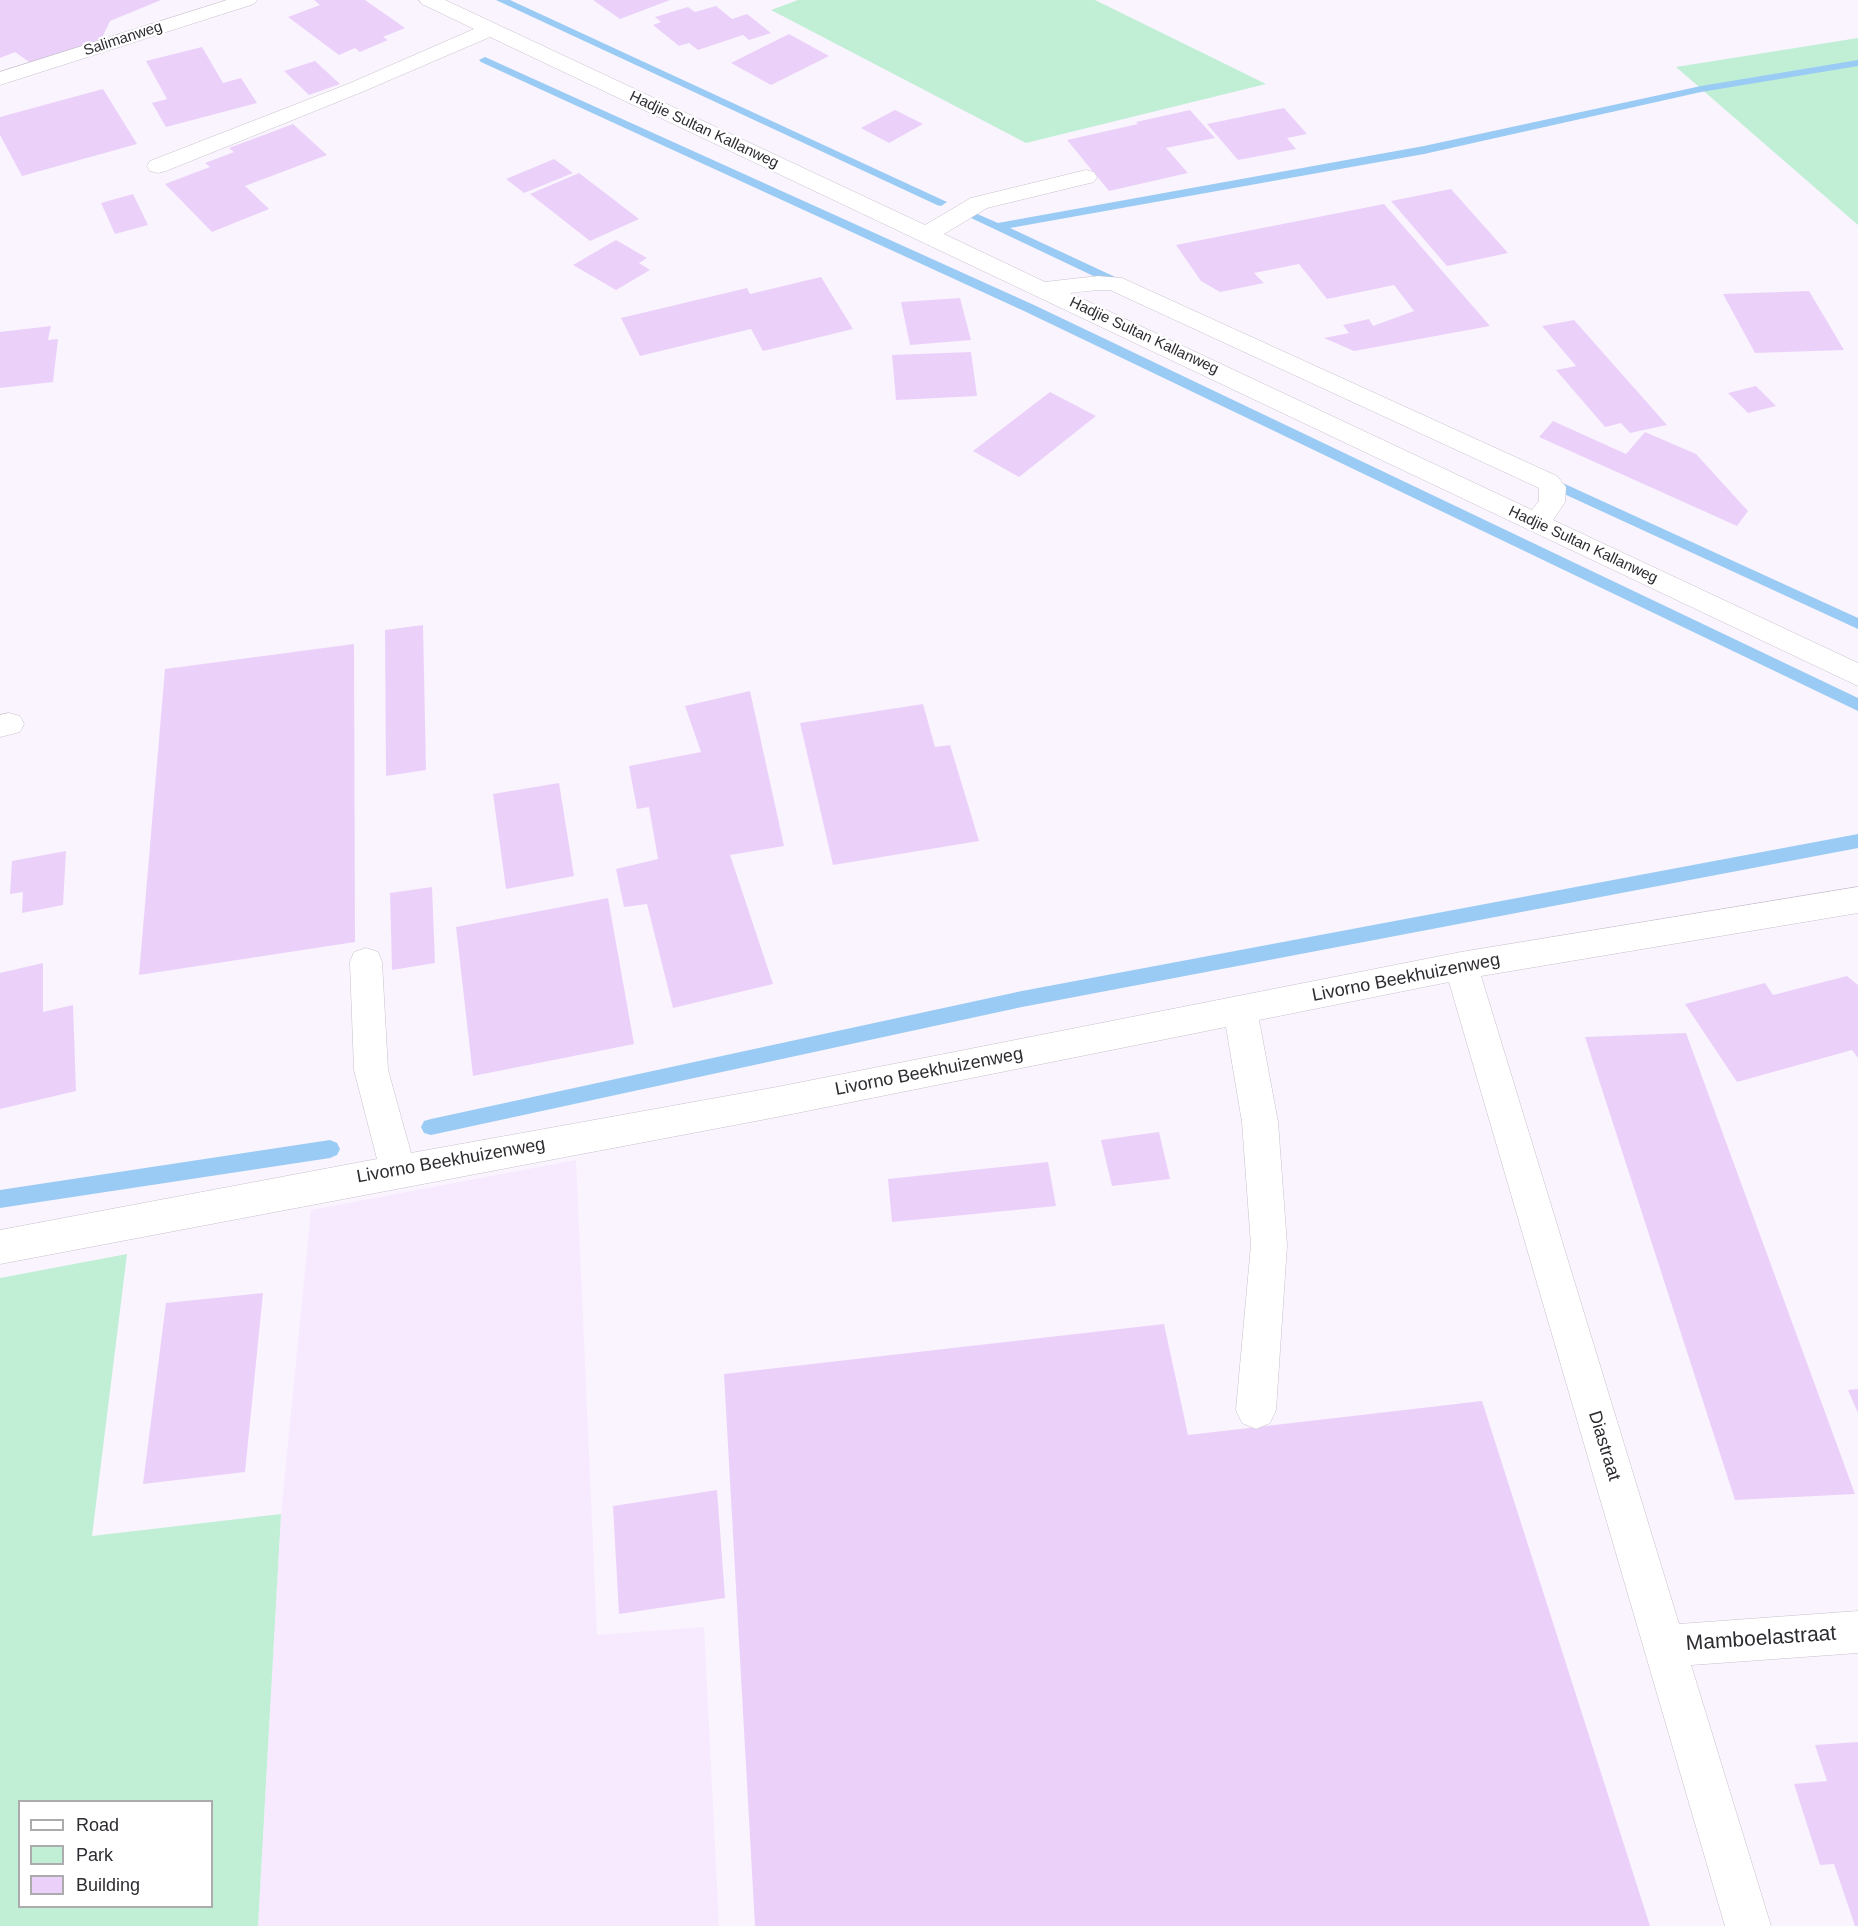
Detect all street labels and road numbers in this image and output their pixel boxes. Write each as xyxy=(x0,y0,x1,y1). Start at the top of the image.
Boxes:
street label: Salimanweg xyxy=(81,18,165,60)
street label: Hadjie Sultan Kallanweg xyxy=(627,87,781,173)
street label: Hadjie Sultan Kallanweg xyxy=(1067,293,1221,379)
street label: Hadjie Sultan Kallanweg xyxy=(1506,502,1660,588)
street label: Livorno Beekhuizenweg xyxy=(1310,949,1502,1007)
street label: Livorno Beekhuizenweg xyxy=(833,1043,1025,1101)
street label: Livorno Beekhuizenweg xyxy=(355,1134,547,1188)
street label: Diastraat xyxy=(1583,1408,1625,1484)
street label: Mamboelastraat xyxy=(1685,1621,1837,1657)

